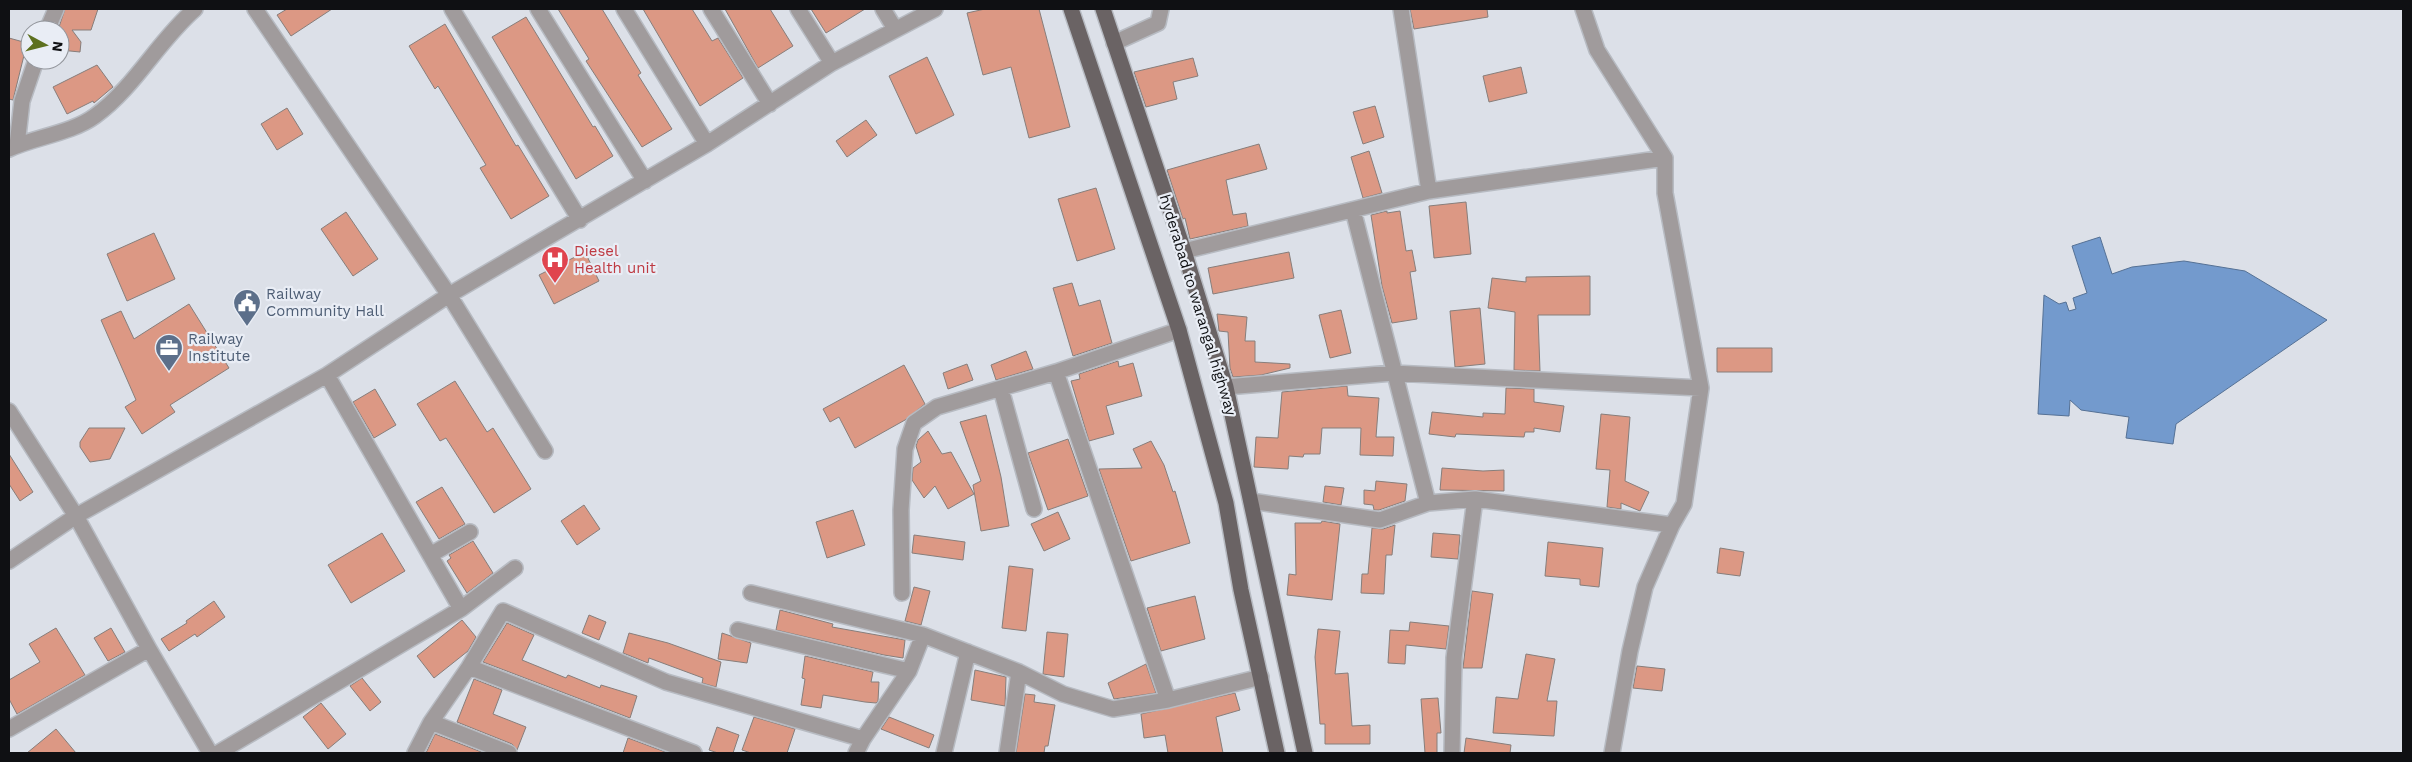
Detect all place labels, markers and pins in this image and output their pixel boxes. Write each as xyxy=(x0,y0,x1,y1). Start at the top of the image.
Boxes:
place label: Diesel Health unit xyxy=(574,242,657,277)
hospital icon: Diesel Health unit xyxy=(540,245,570,284)
place label: Railway Community Hall xyxy=(266,285,384,320)
public building icon: Railway Community Hall xyxy=(232,288,262,327)
place label: Railway Institute xyxy=(188,330,250,365)
office icon: Railway Institute xyxy=(154,333,184,372)

